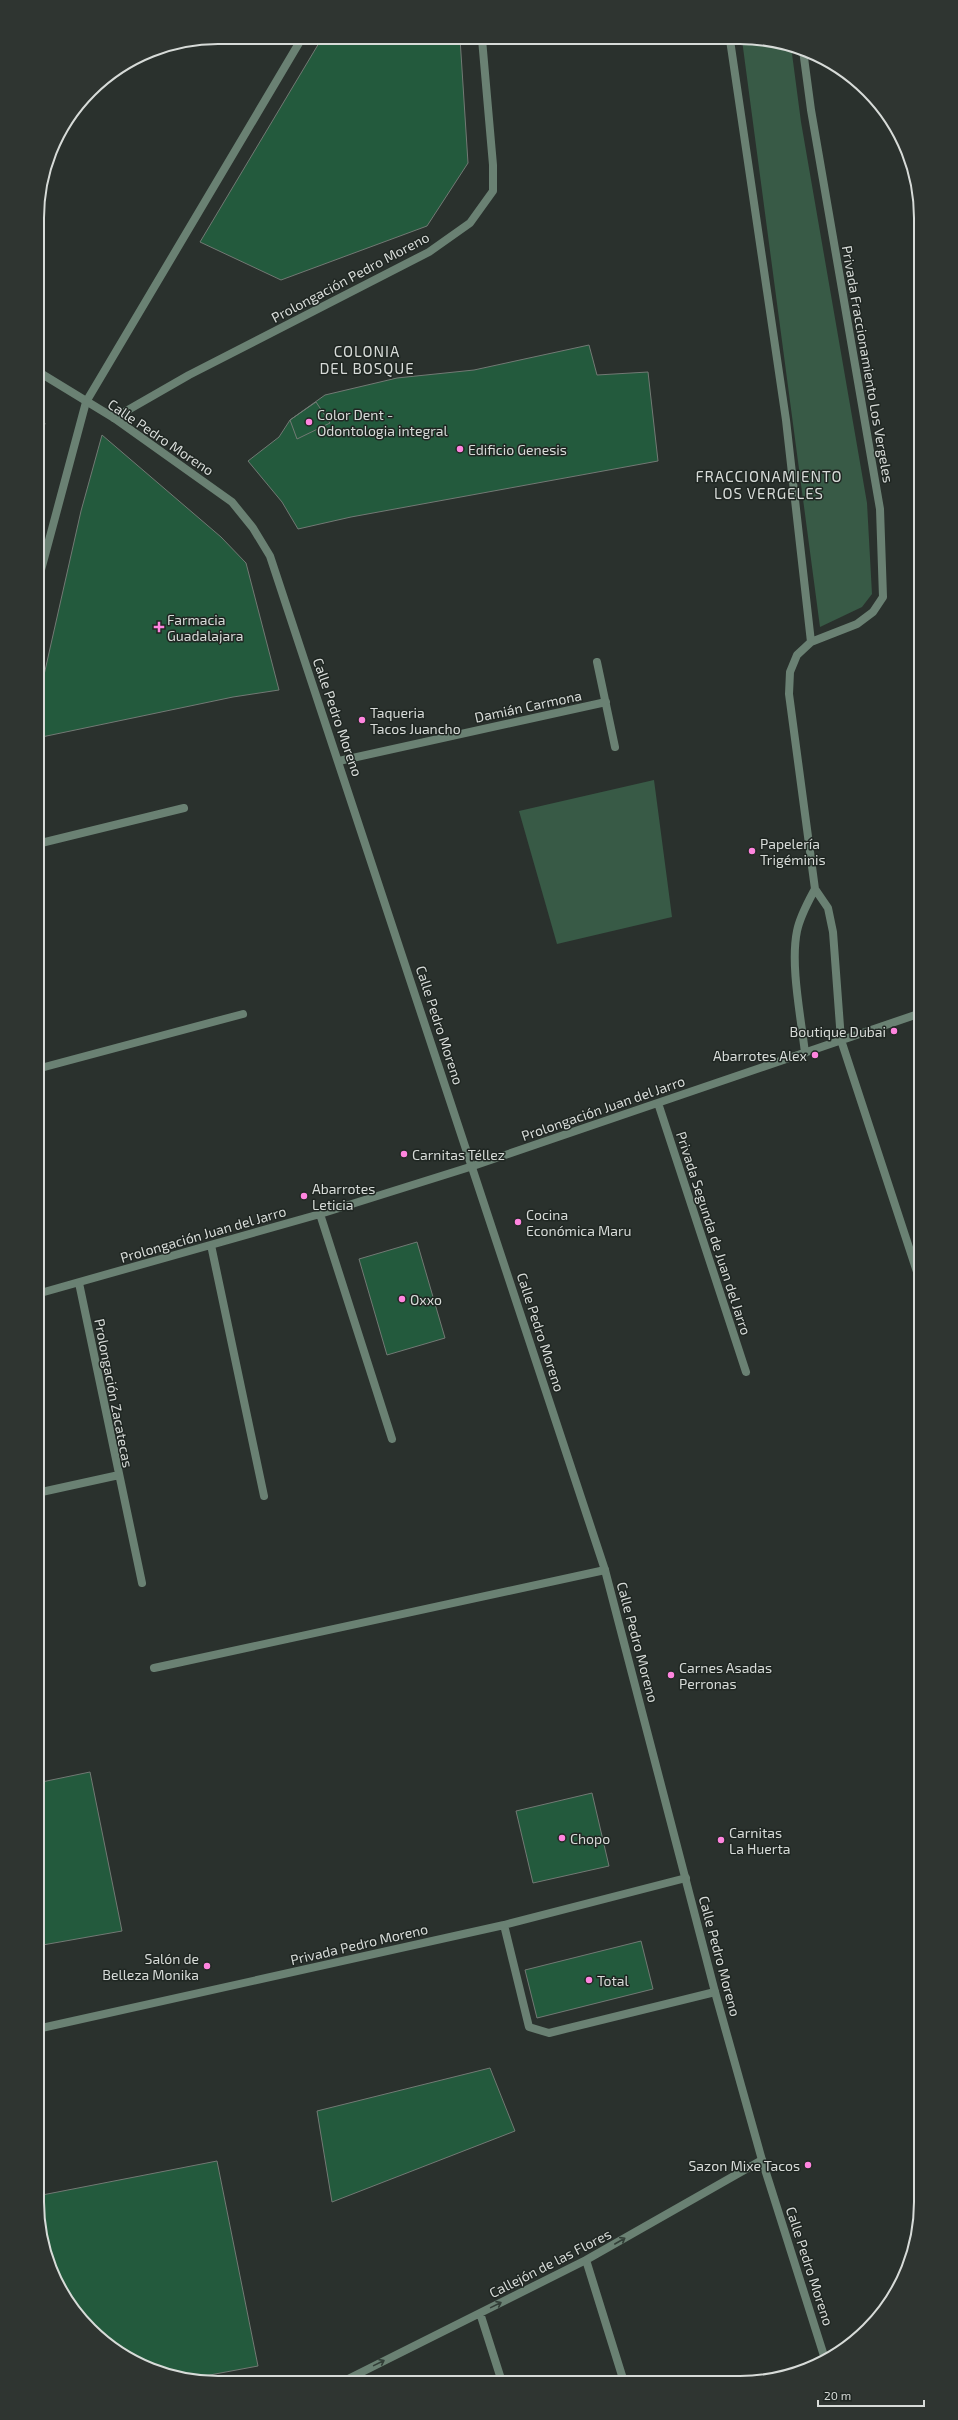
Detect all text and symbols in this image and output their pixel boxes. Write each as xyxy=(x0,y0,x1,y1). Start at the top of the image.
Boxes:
street label: Prolongación Pedro Moreno xyxy=(268,228,432,326)
street label: Privada Fraccionamiento Los Vergeles xyxy=(839,244,897,484)
district label: COLONIA DEL BOSQUE xyxy=(319,342,415,378)
street label: Calle Pedro Moreno xyxy=(105,395,217,479)
place label: Color Dent - Odontologia integral xyxy=(317,406,449,439)
marker: Color Dent - Odontologia integral xyxy=(304,417,314,427)
place label: Edificio Genesis xyxy=(468,441,567,458)
marker: Edificio Genesis xyxy=(455,444,465,454)
district label: FRACCIONAMIENTO LOS VERGELES xyxy=(695,467,843,502)
place label: Farmacia Guadalajara xyxy=(167,611,244,644)
marker: Farmacia Guadalajara xyxy=(154,622,164,632)
street label: Calle Pedro Moreno xyxy=(310,656,366,778)
street label: Damián Carmona xyxy=(473,686,583,726)
place label: Taqueria Tacos Juancho xyxy=(370,704,461,737)
marker: Taqueria Tacos Juancho xyxy=(357,715,367,725)
place label: Papelería Trigéminis xyxy=(760,835,826,868)
marker: Papelería Trigéminis xyxy=(747,846,757,856)
street label: Calle Pedro Moreno xyxy=(413,963,467,1087)
place label: Boutique Dubai xyxy=(790,1023,886,1040)
marker: Boutique Dubai xyxy=(889,1026,899,1036)
place label: Abarrotes Alex xyxy=(713,1047,808,1064)
marker: Abarrotes Alex xyxy=(810,1050,820,1060)
street label: Prolongación Juan del Jarro xyxy=(519,1072,687,1144)
street label: Privada Segunda de Juan del Jarro xyxy=(673,1129,755,1337)
place label: Carnitas Téllez xyxy=(412,1146,505,1163)
marker: Carnitas Téllez xyxy=(399,1149,409,1159)
place label: Abarrotes Leticia xyxy=(312,1180,375,1213)
marker: Abarrotes Leticia xyxy=(299,1191,309,1201)
street label: Prolongación Juan del Jarro xyxy=(118,1202,288,1266)
place label: Cocina Económica Maru xyxy=(526,1206,632,1239)
marker: Cocina Económica Maru xyxy=(513,1217,523,1227)
street label: Calle Pedro Moreno xyxy=(514,1270,568,1394)
place label: Oxxo xyxy=(410,1291,442,1308)
marker: Oxxo xyxy=(397,1294,407,1304)
street label: Prolongación Zacatecas xyxy=(91,1317,137,1469)
street label: Calle Pedro Moreno xyxy=(614,1580,662,1704)
place label: Carnes Asadas Perronas xyxy=(679,1659,772,1692)
marker: Carnes Asadas Perronas xyxy=(666,1670,676,1680)
place label: Carnitas La Huerta xyxy=(729,1824,791,1857)
place label: Chopo xyxy=(570,1830,610,1847)
marker: Chopo xyxy=(557,1833,567,1843)
marker: Carnitas La Huerta xyxy=(716,1835,726,1845)
street label: Calle Pedro Moreno xyxy=(696,1894,744,2018)
street label: Privada Pedro Moreno xyxy=(289,1920,430,1968)
place label: Salón de Belleza Monika xyxy=(102,1950,199,1983)
marker: Salón de Belleza Monika xyxy=(202,1961,212,1971)
place label: Total xyxy=(597,1972,630,1989)
marker: Total xyxy=(584,1975,594,1985)
place label: Sazon Mixe Tacos xyxy=(689,2157,800,2174)
marker: Sazon Mixe Tacos xyxy=(803,2160,813,2170)
street label: Calle Pedro Moreno xyxy=(783,2204,837,2328)
street label: Callejón de las Flores xyxy=(486,2225,614,2301)
one-way arrow xyxy=(614,2237,626,2245)
one-way arrow xyxy=(489,2301,501,2308)
one-way arrow xyxy=(373,2359,385,2366)
scale bar xyxy=(818,2382,924,2408)
text: 20 m xyxy=(824,2388,851,2402)

